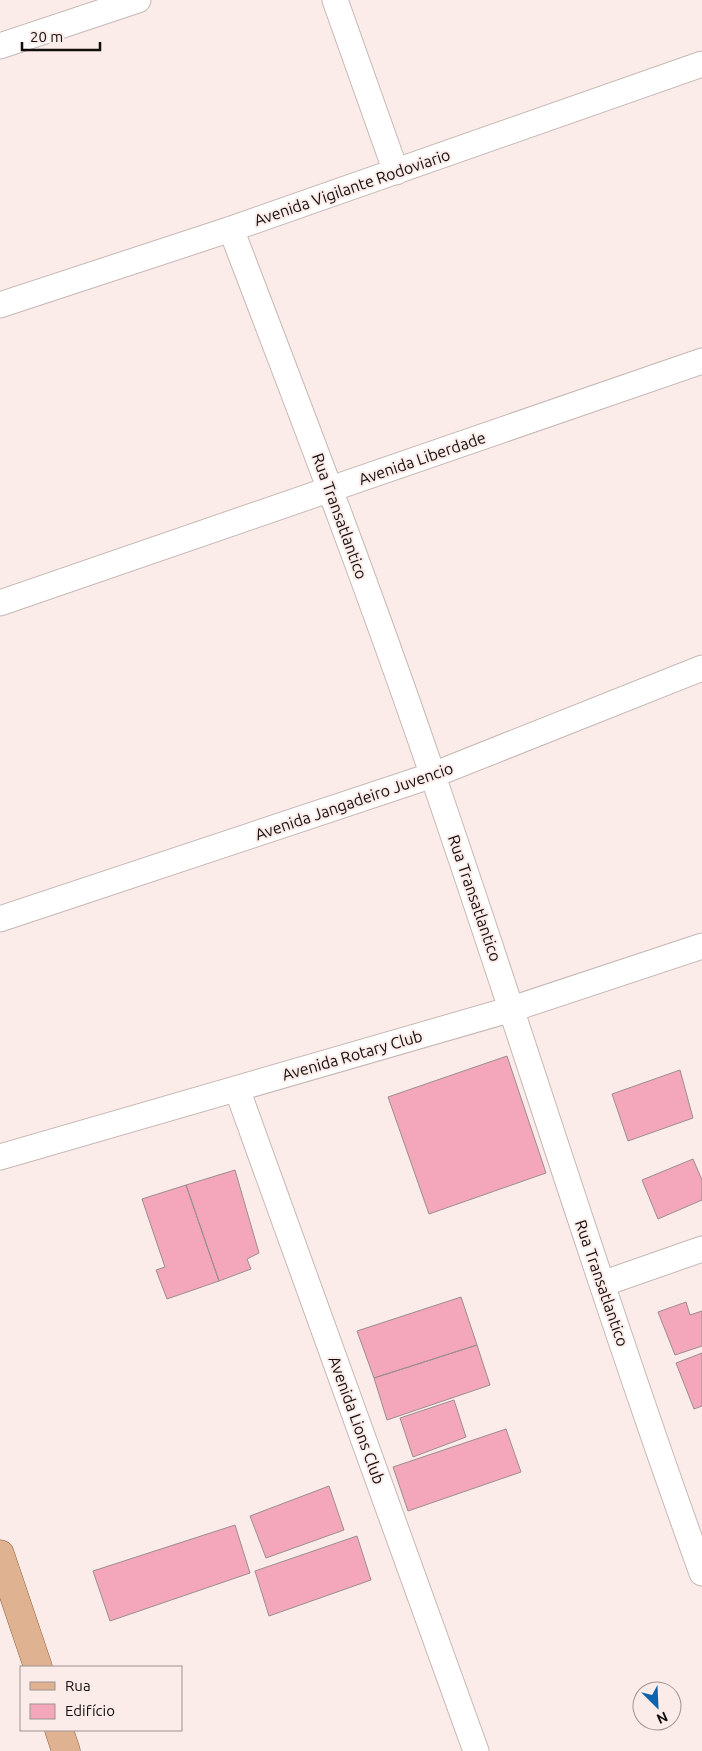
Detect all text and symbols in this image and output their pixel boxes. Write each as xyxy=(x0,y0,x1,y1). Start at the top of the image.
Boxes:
scale bar xyxy=(22,20,100,52)
text: 20 m xyxy=(30,28,63,45)
street label: Avenida Vigilante Rodoviario xyxy=(252,145,452,229)
street label: Avenida Liberdade xyxy=(356,428,488,488)
street label: Rua Transatlantico xyxy=(309,451,371,581)
street label: Avenida Jangadeiro Juvencio xyxy=(253,759,455,843)
street label: Rua Transatlantico xyxy=(445,832,505,964)
street label: Avenida Rotary Club xyxy=(280,1026,424,1084)
street label: Rua Transatlantico xyxy=(572,1217,632,1349)
street label: Avenida Lions Club xyxy=(326,1354,388,1486)
legend xyxy=(20,1666,182,1731)
text: Rua xyxy=(65,1677,91,1694)
north arrow xyxy=(632,1681,682,1731)
text: Edifício xyxy=(65,1702,115,1719)
text: N xyxy=(654,1708,670,1727)

